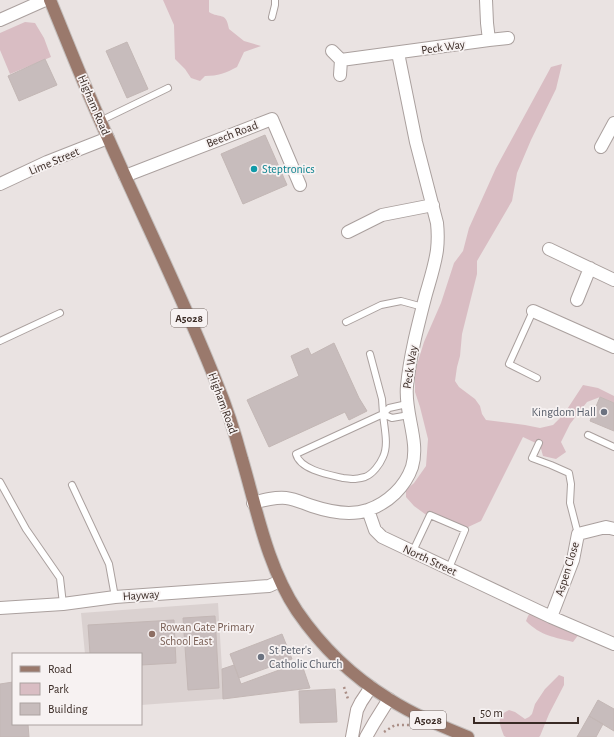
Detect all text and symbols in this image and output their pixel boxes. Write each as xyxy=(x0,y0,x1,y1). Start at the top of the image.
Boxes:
street label: Peck Way xyxy=(420,38,466,57)
street label: Higham Road xyxy=(76,73,112,137)
street label: Beech Road xyxy=(205,119,259,149)
street label: Lime Street xyxy=(27,145,81,177)
place label: Steptronics xyxy=(262,163,315,175)
marker: Steptronics xyxy=(249,164,259,174)
road number: A5028 xyxy=(171,309,207,327)
street label: Peck Way xyxy=(401,344,420,390)
street label: Higham Road xyxy=(206,371,240,435)
place label: Kingdom Hall xyxy=(531,406,596,418)
marker: Kingdom Hall xyxy=(599,407,609,417)
street label: Aspen Close xyxy=(553,540,581,598)
street label: North Street xyxy=(401,542,459,578)
street label: Hayway xyxy=(122,588,160,603)
place label: Rowan Gate Primary School East xyxy=(160,621,254,647)
marker: Rowan Gate Primary School East xyxy=(147,629,157,639)
place label: St Peter's Catholic Church xyxy=(269,644,342,670)
marker: St Peter's Catholic Church xyxy=(256,652,266,662)
legend xyxy=(12,653,142,725)
text: Road xyxy=(48,663,72,675)
text: Park xyxy=(48,683,69,695)
scale bar xyxy=(474,699,578,725)
text: Building xyxy=(48,703,88,715)
text: 50 m xyxy=(480,707,503,719)
road number: A5028 xyxy=(410,711,446,729)

